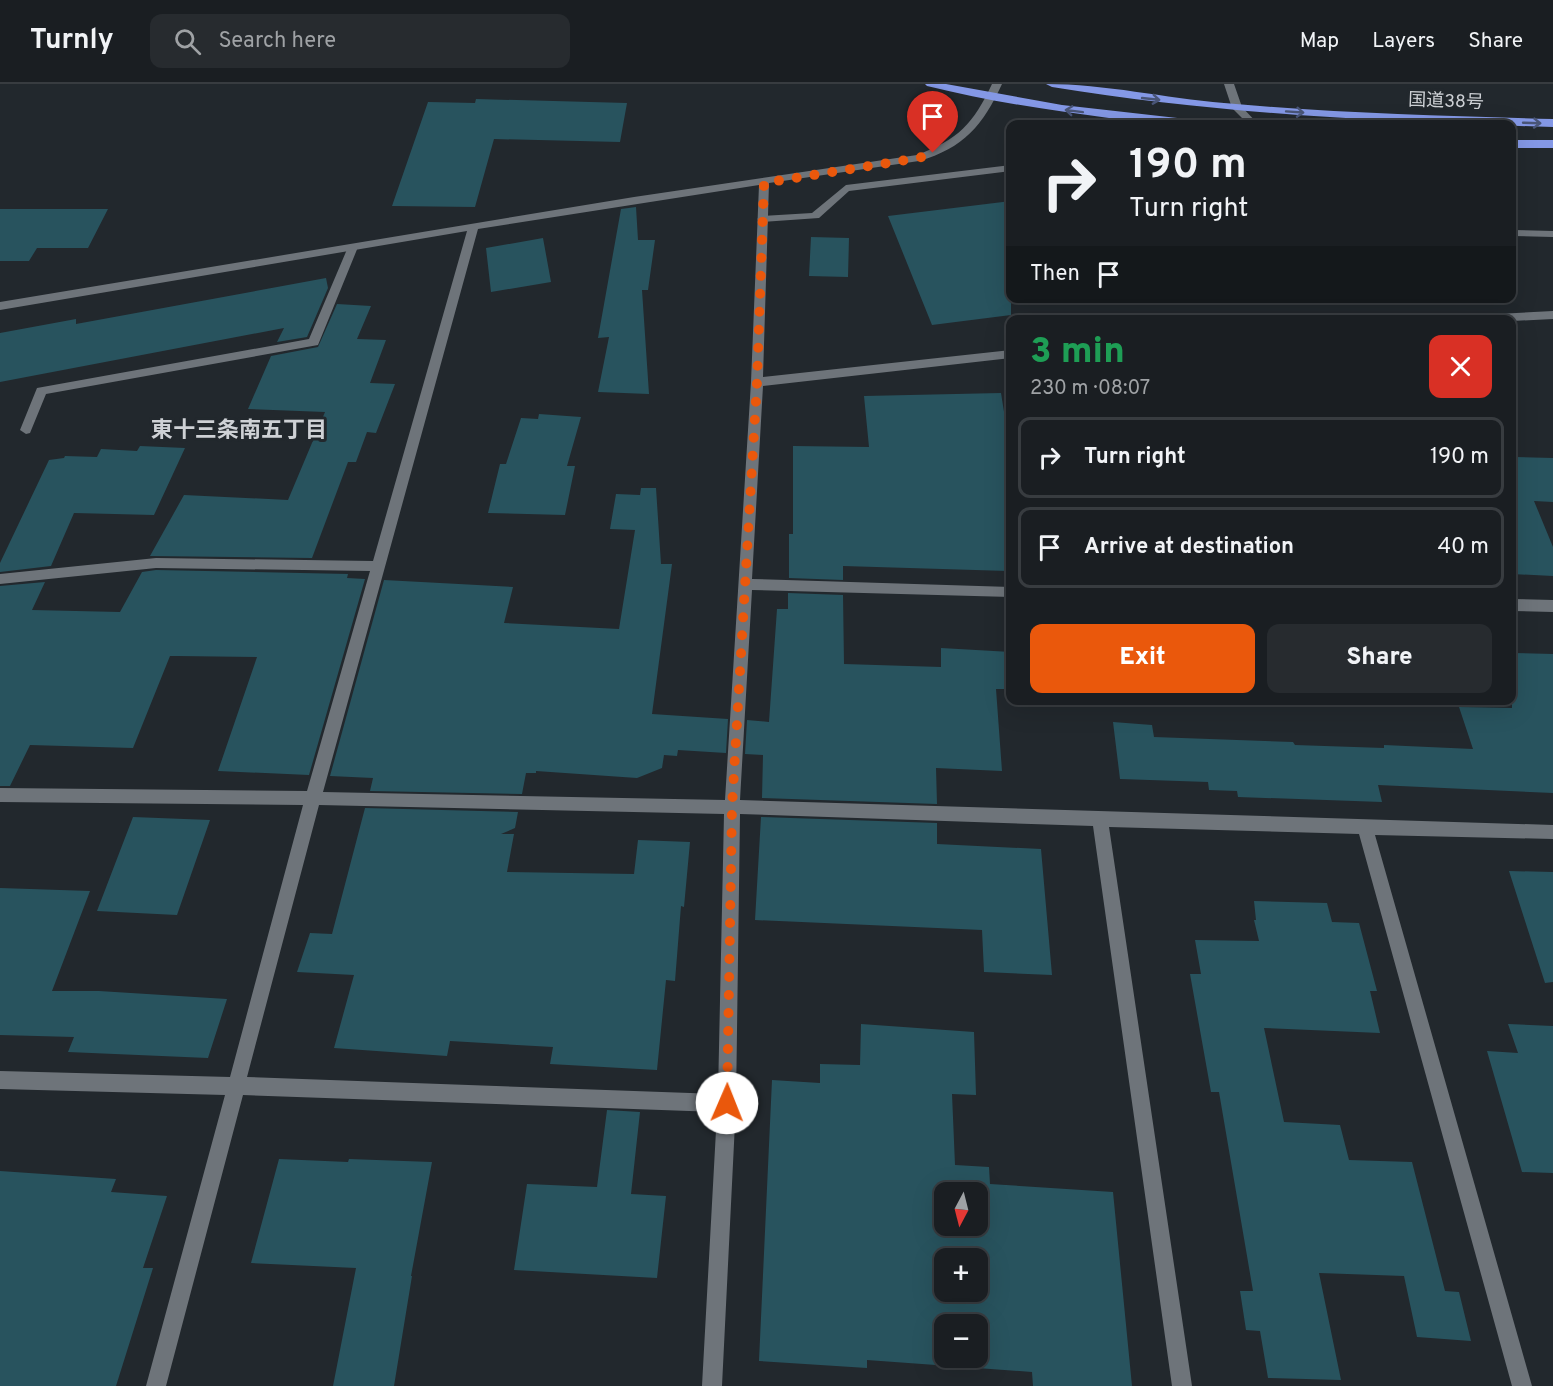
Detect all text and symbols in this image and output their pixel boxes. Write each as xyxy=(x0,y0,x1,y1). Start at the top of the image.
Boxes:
search box xyxy=(150,14,570,68)
text: Turnly xyxy=(30,23,114,59)
icon: search xyxy=(171,25,204,58)
text: Search here xyxy=(219,28,336,55)
text: Map xyxy=(1300,28,1339,55)
text: Layers xyxy=(1372,28,1435,55)
text: Share xyxy=(1468,28,1523,55)
street label: 国道38号 xyxy=(1408,89,1484,115)
pin xyxy=(907,91,958,153)
one-way arrow xyxy=(1141,94,1160,105)
icon: arrive xyxy=(916,100,949,133)
one-way arrow xyxy=(1064,105,1084,116)
one-way arrow xyxy=(1285,106,1305,117)
one-way arrow xyxy=(1522,117,1542,128)
text: 190 m xyxy=(1129,140,1247,193)
icon: right xyxy=(1030,144,1108,222)
text: Turn right xyxy=(1129,192,1248,226)
icon: arrive xyxy=(1092,258,1125,291)
text: Then xyxy=(1030,261,1080,288)
text: 3 min xyxy=(1030,330,1125,376)
button: close xyxy=(1429,335,1492,398)
text: 230 m · 08:07 xyxy=(1030,376,1150,402)
district label: 東十三条南五丁目 xyxy=(151,418,327,445)
icon: right xyxy=(1033,441,1066,474)
text: Turn right xyxy=(1084,444,1186,471)
text: 190 m xyxy=(1430,444,1489,471)
icon: arrive xyxy=(1033,531,1066,564)
text: Arrive at destination xyxy=(1084,534,1294,561)
text: 40 m xyxy=(1437,534,1489,561)
button: Exit xyxy=(1030,624,1255,693)
button: Share xyxy=(1267,624,1492,693)
position arrow xyxy=(695,1071,759,1135)
north arrow xyxy=(934,1182,988,1236)
map controls xyxy=(934,1182,988,1368)
button: + xyxy=(934,1248,988,1302)
button: − xyxy=(934,1314,988,1368)

